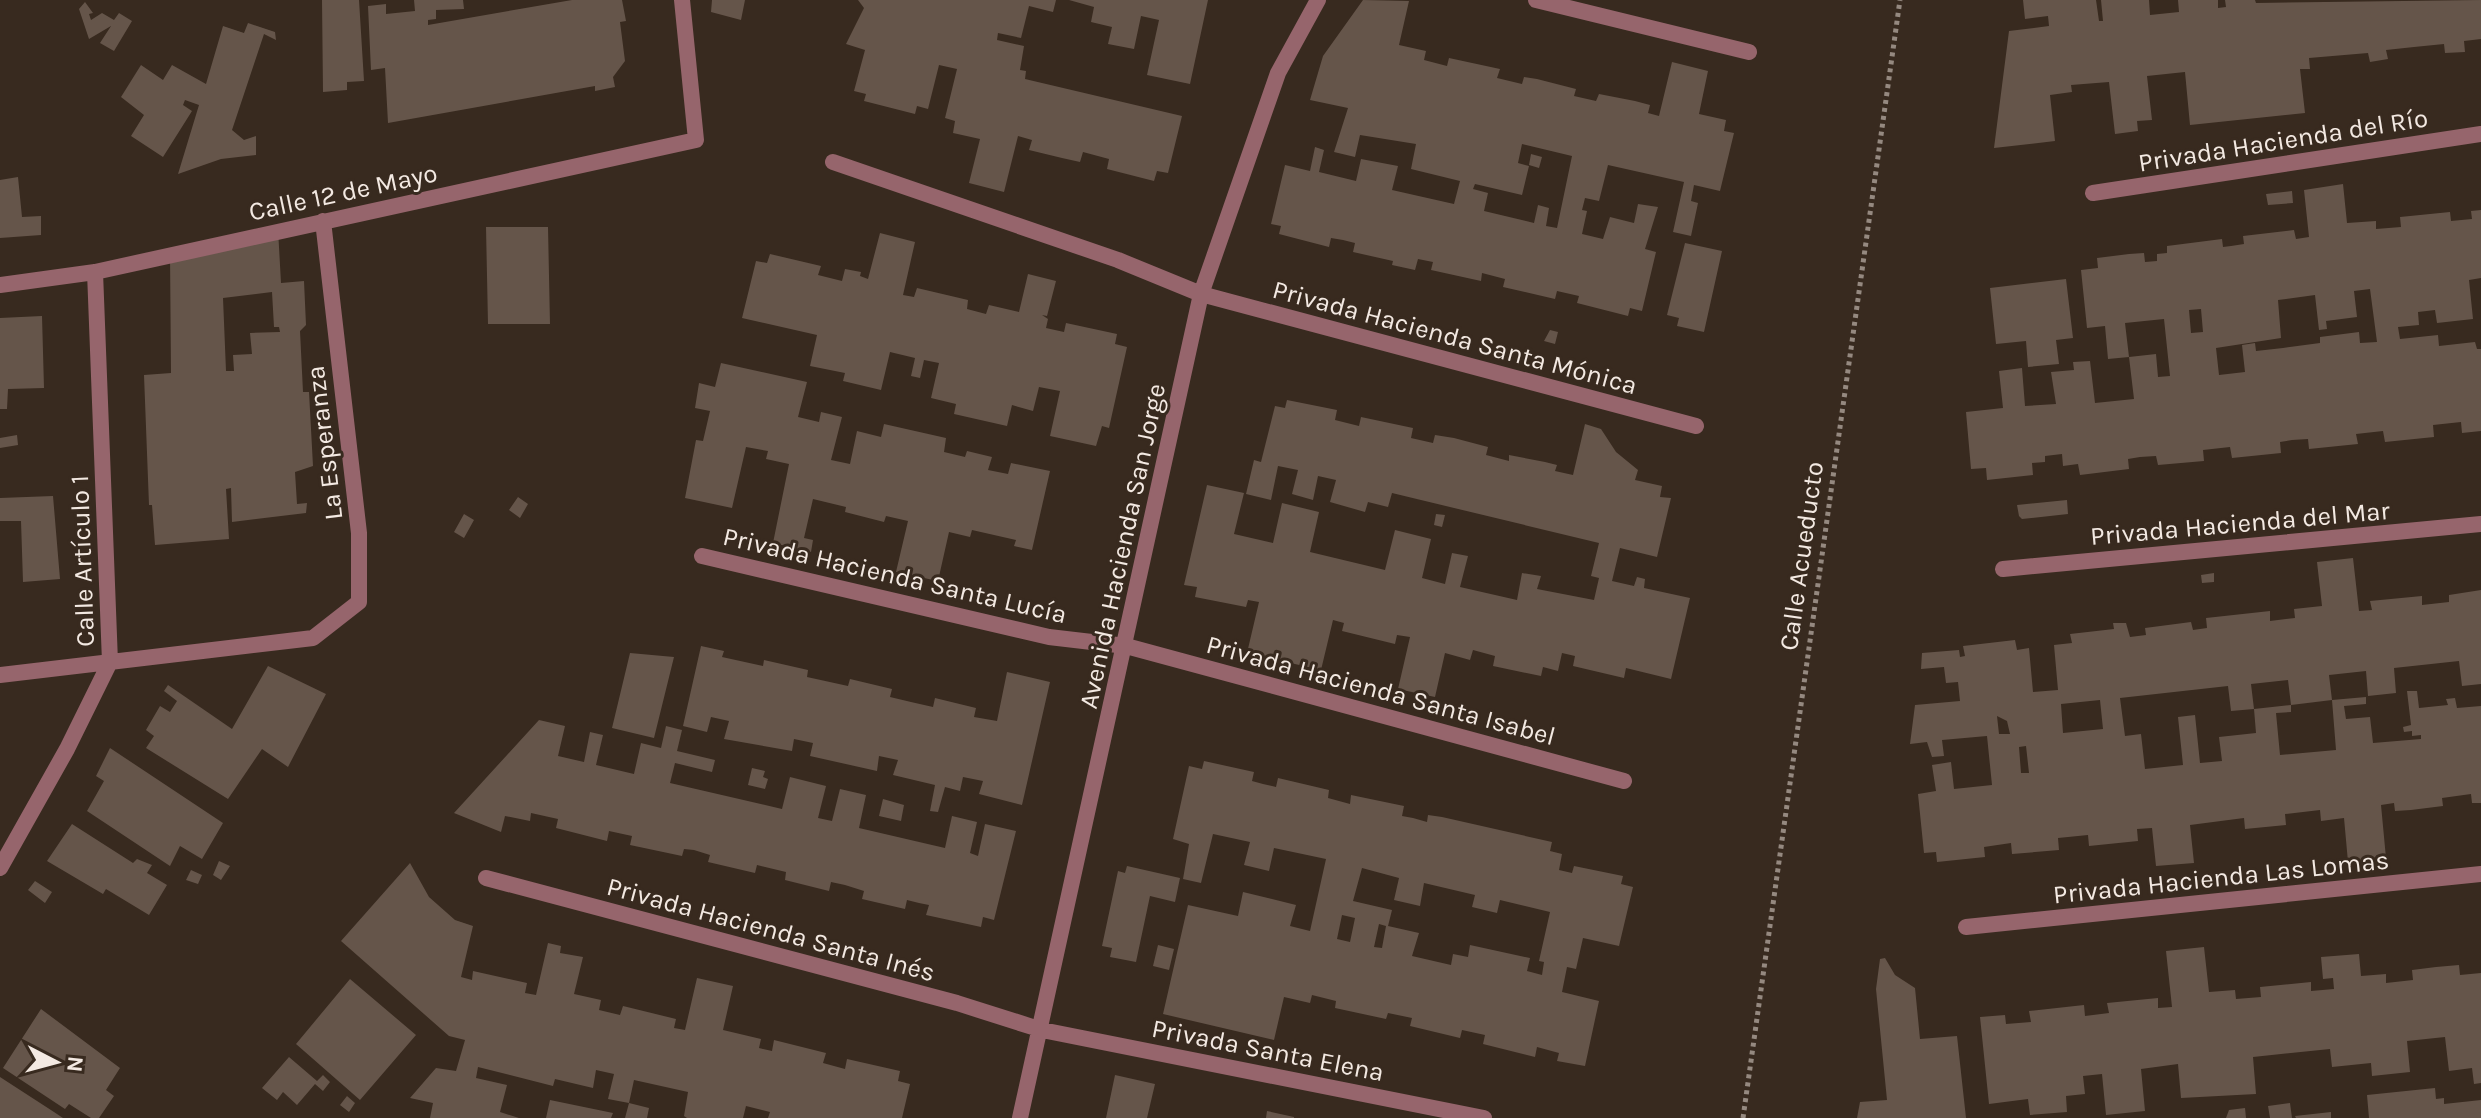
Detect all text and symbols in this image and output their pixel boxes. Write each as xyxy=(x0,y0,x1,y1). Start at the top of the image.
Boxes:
street label: Privada Hacienda del Río xyxy=(2136,102,2430,179)
street label: Calle 12 de Mayo xyxy=(246,157,440,228)
street label: Privada Hacienda Santa Mónica xyxy=(1269,274,1640,401)
street label: La Esperanza xyxy=(300,364,349,522)
street label: Avenida Hacienda San Jorge xyxy=(1073,381,1172,711)
street label: Calle Acueducto xyxy=(1773,460,1830,652)
street label: Calle Artículo 1 xyxy=(64,475,101,647)
street label: Privada Hacienda del Mar xyxy=(2089,495,2392,552)
street label: Privada Hacienda Santa Lucía xyxy=(720,521,1070,630)
street label: Privada Hacienda Santa Isabel xyxy=(1203,629,1559,752)
street label: Privada Hacienda Las Lomas xyxy=(2052,844,2391,911)
street label: Privada Hacienda Santa Inés xyxy=(603,871,938,988)
street label: Privada Santa Elena xyxy=(1149,1013,1387,1088)
north arrow xyxy=(16,1022,96,1102)
text: N xyxy=(61,1055,89,1073)

